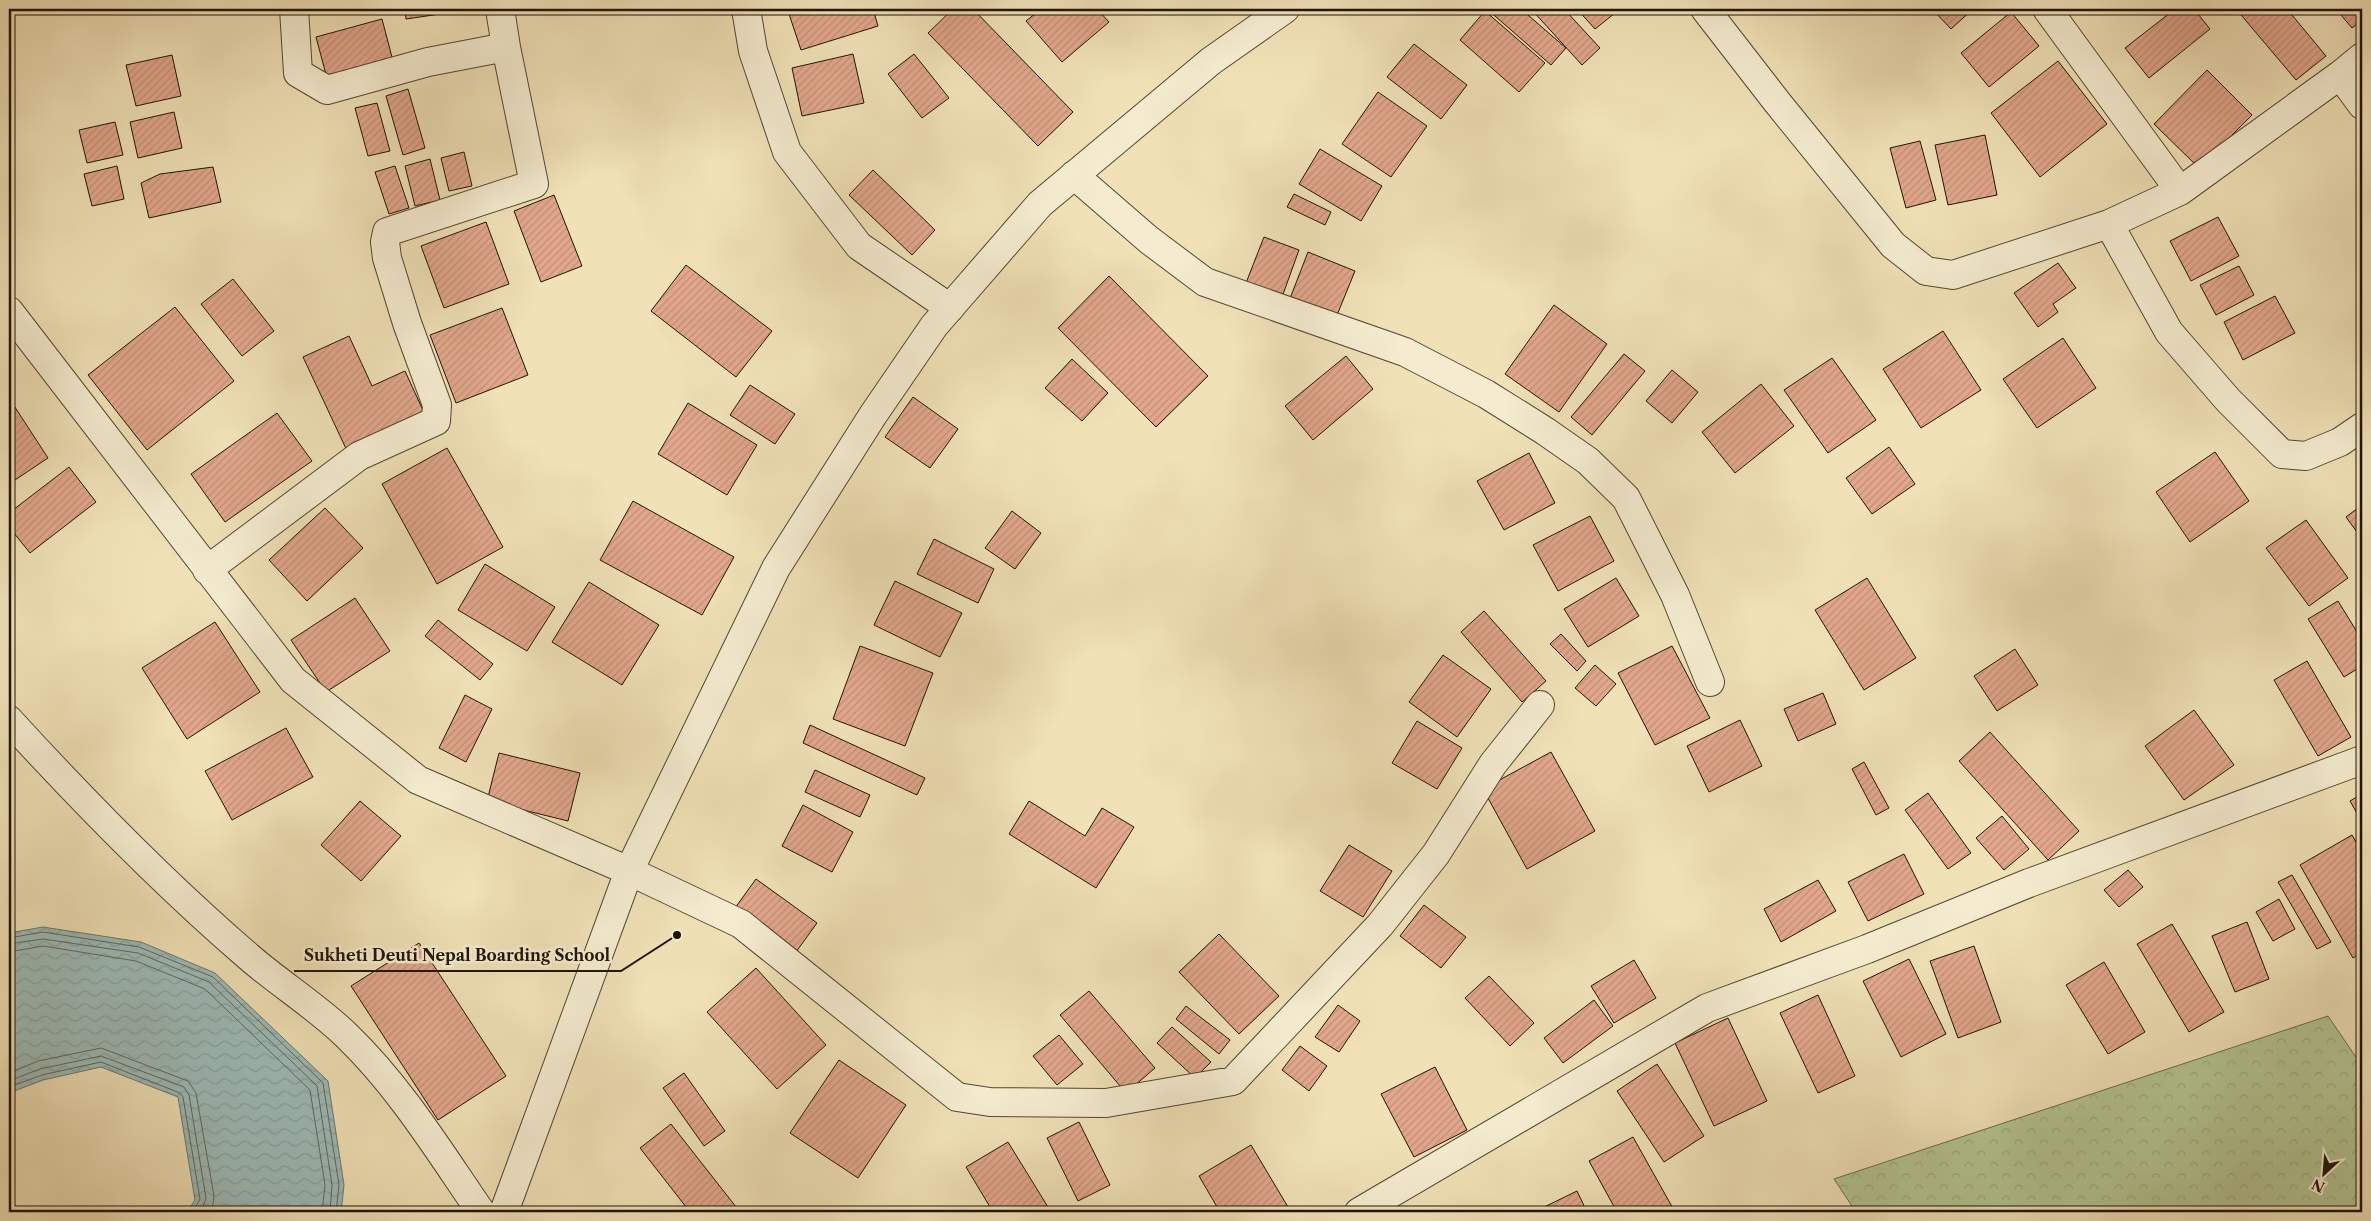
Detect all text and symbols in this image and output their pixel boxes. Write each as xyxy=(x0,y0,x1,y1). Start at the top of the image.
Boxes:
callout: Sukheti Deuti Nepal Boarding School xyxy=(294,940,621,971)
text: Sukheti Deuti Nepal Boarding School xyxy=(304,945,611,965)
north arrow xyxy=(2298,1148,2348,1198)
text: N xyxy=(2309,1175,2328,1196)

